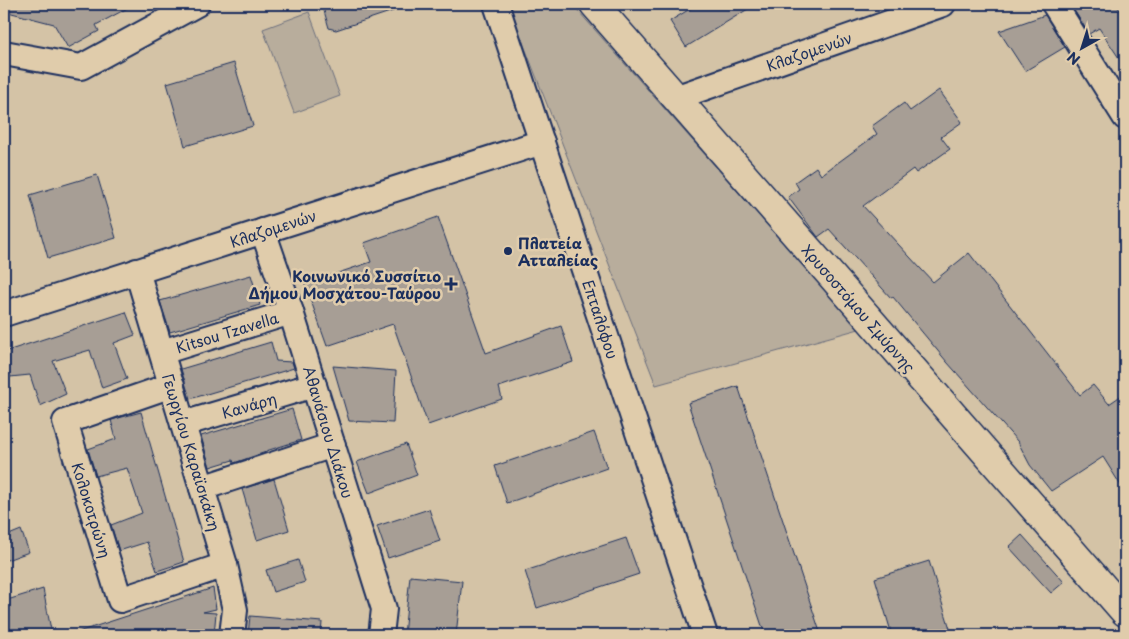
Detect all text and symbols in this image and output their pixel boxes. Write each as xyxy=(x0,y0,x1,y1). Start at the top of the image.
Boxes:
north arrow xyxy=(1056,22,1106,72)
street label: Κλαζομενών xyxy=(763,26,855,76)
text: N xyxy=(1063,47,1084,70)
street label: Κλαζομενών xyxy=(227,203,319,253)
place label: Πλατεία Ατταλείας xyxy=(518,231,598,271)
street label: Χρυσοστόμου Σμύρνης xyxy=(797,239,921,377)
marker: Πλατεία Ατταλείας xyxy=(502,245,514,257)
place label: Κοινωνικό Συσσίτιο Δήμου Μοσχάτου-Ταύρου xyxy=(249,264,441,304)
street label: Επταλόφου xyxy=(577,276,625,362)
marker: Κοινωνικό Συσσίτιο Δήμου Μοσχάτου-Ταύρου xyxy=(445,278,457,290)
street label: Kitsou Tzavella xyxy=(173,305,282,359)
street label: Αθανάσιου Διάκου xyxy=(298,363,360,501)
street label: Γεωργίου Καραϊσκάκη xyxy=(157,370,227,534)
street label: Κανάρη xyxy=(219,386,279,424)
street label: Κολοκοτρώνη xyxy=(67,459,117,561)

